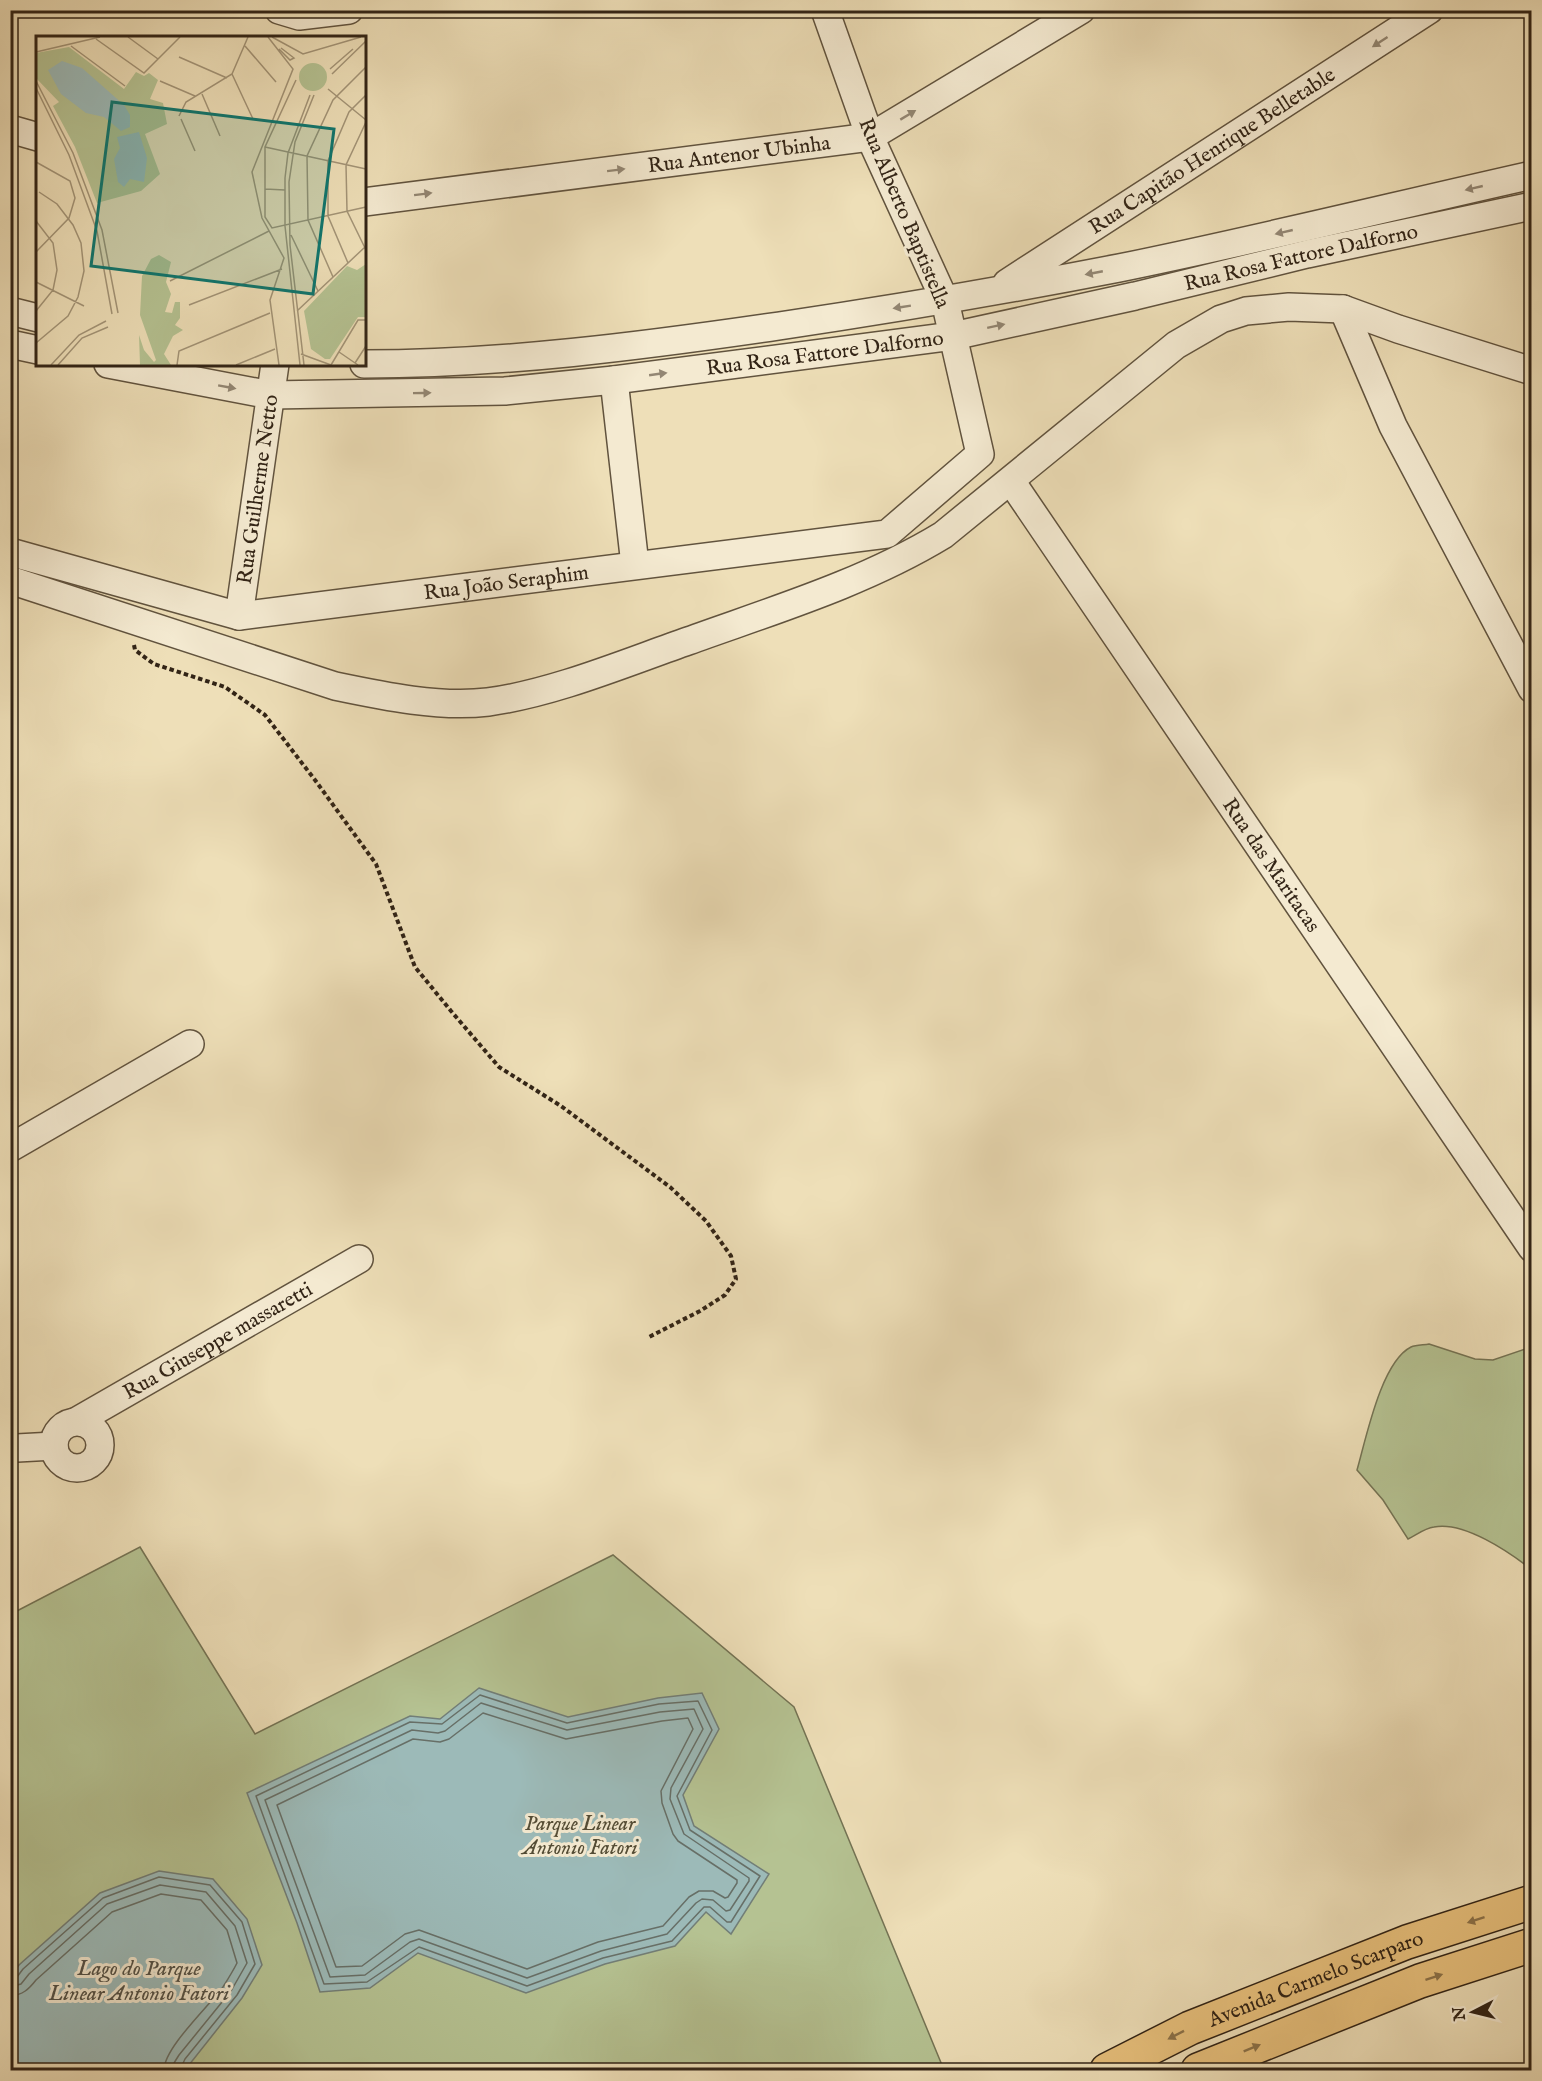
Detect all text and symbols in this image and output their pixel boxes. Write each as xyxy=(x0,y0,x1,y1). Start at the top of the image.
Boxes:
inset map xyxy=(36,36,366,366)
one-way arrow xyxy=(1372,37,1388,48)
street label: Rua Capitão Henrique Belletable xyxy=(1084,62,1341,241)
one-way arrow xyxy=(900,109,916,120)
street label: Rua Alberto Baptistella xyxy=(851,114,956,314)
street label: Rua Antenor Ubinha xyxy=(646,130,833,180)
one-way arrow xyxy=(607,165,626,174)
one-way arrow xyxy=(1465,183,1484,193)
one-way arrow xyxy=(413,189,432,199)
street label: Rua Rosa Fattore Dalforno xyxy=(1181,219,1420,299)
one-way arrow xyxy=(1275,227,1294,237)
one-way arrow xyxy=(1084,269,1103,278)
one-way arrow xyxy=(892,303,911,312)
one-way arrow xyxy=(987,321,1005,331)
street label: Rua Rosa Fattore Dalforno xyxy=(705,325,945,383)
one-way arrow xyxy=(648,369,667,378)
one-way arrow xyxy=(218,383,237,392)
one-way arrow xyxy=(412,389,431,398)
street label: Rua Guilherme Netto xyxy=(232,393,285,586)
street label: Rua João Seraphim xyxy=(422,560,590,608)
street label: Rua das Maritacas xyxy=(1215,793,1326,938)
street label: Rua Giuseppe massaretti xyxy=(119,1277,318,1407)
park label: Parque Linear Antonio Fatori xyxy=(520,1811,639,1862)
one-way arrow xyxy=(1467,1916,1485,1925)
street label: Avenida Carmelo Scarparo xyxy=(1203,1926,1427,2035)
water label: Lago do Parque Linear Antonio Fatori xyxy=(48,1955,231,2008)
one-way arrow xyxy=(1425,1971,1443,1981)
north arrow xyxy=(1443,1982,1503,2042)
text: N xyxy=(1449,2005,1471,2023)
one-way arrow xyxy=(1168,2030,1185,2040)
one-way arrow xyxy=(1244,2043,1262,2053)

